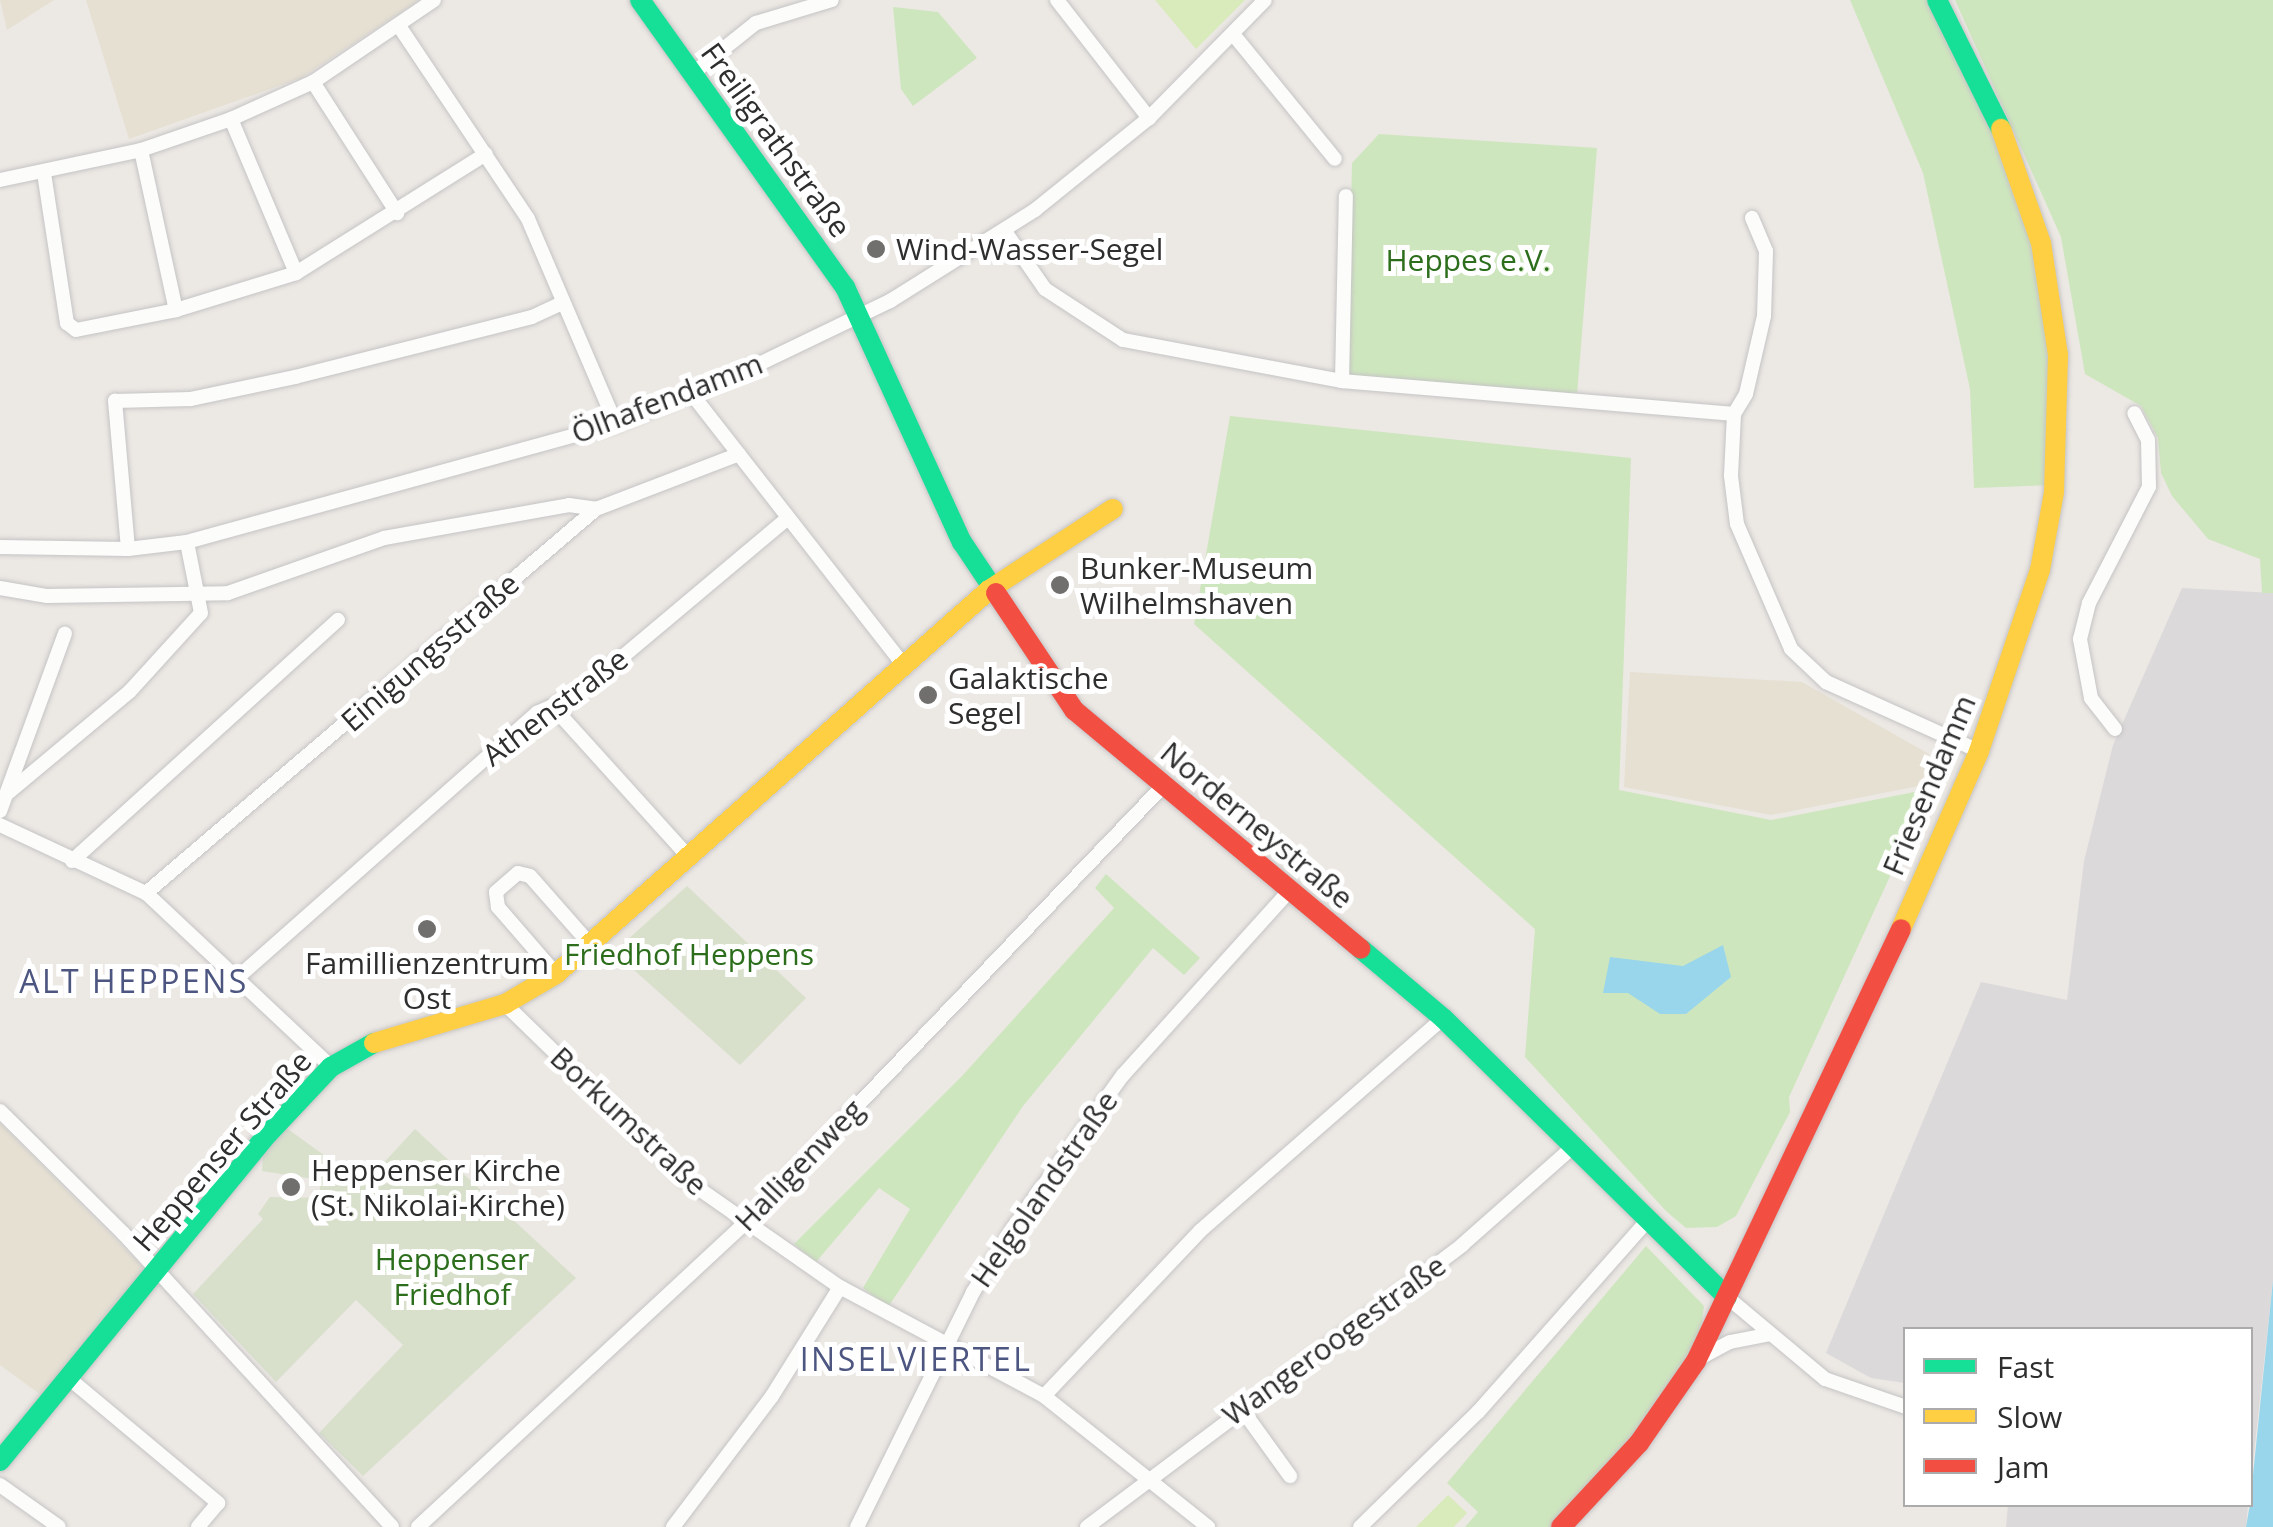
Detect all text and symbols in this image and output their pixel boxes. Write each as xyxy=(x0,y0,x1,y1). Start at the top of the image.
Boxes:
street label: Freiligrathstraße xyxy=(694,36,858,244)
place label: Wind-Wasser-Segel xyxy=(896,231,1163,267)
marker: Wind-Wasser-Segel xyxy=(865,238,887,260)
park label: Heppes e.V. xyxy=(1385,242,1551,278)
street label: Ölhafendamm xyxy=(566,345,768,451)
place label: Bunker-Museum Wilhelmshaven xyxy=(1080,550,1313,620)
street label: Einigungsstraße xyxy=(334,565,526,739)
marker: Bunker-Museum Wilhelmshaven xyxy=(1049,574,1071,596)
street label: Athenstraße xyxy=(475,641,635,773)
place label: Galaktische Segel xyxy=(948,660,1109,730)
marker: Galaktische Segel xyxy=(917,684,939,706)
street label: Friesendamm xyxy=(1875,689,1983,881)
street label: Norderneystraße xyxy=(1153,734,1361,916)
marker: Famillienzentrum Ost xyxy=(416,918,438,940)
park label: Friedhof Heppens xyxy=(564,936,814,972)
place label: Famillienzentrum Ost xyxy=(305,945,549,1016)
district label: ALT HEPPENS xyxy=(19,962,249,1000)
street label: Borkumstraße xyxy=(543,1039,715,1203)
street label: Heppenser Straße xyxy=(125,1043,319,1259)
street label: Helgolandstraße xyxy=(963,1084,1125,1294)
street label: Halligenweg xyxy=(727,1092,871,1238)
place label: Heppenser Kirche (St. Nikolai-Kirche) xyxy=(311,1152,565,1222)
marker: Heppenser Kirche (St. Nikolai-Kirche) xyxy=(280,1176,302,1198)
park label: Heppenser Friedhof xyxy=(375,1241,529,1312)
street label: Wangeroogestraße xyxy=(1215,1247,1453,1433)
legend xyxy=(1903,1327,2253,1507)
district label: INSELVIERTEL xyxy=(800,1340,1032,1378)
text: Fast xyxy=(1997,1346,2054,1387)
text: Slow xyxy=(1997,1396,2062,1437)
text: Jam xyxy=(1997,1446,2050,1487)

